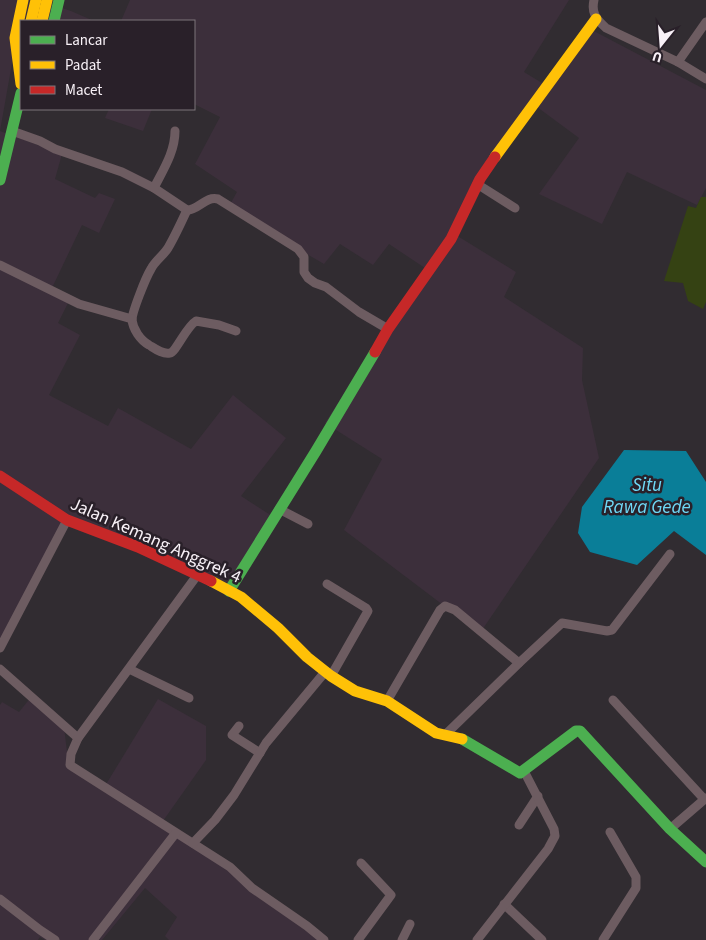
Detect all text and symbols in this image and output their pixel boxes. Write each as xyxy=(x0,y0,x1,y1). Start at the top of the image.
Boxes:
legend xyxy=(20,20,195,110)
north arrow xyxy=(636,20,686,70)
text: Lancar xyxy=(65,30,108,51)
text: U xyxy=(650,46,665,67)
text: Padat xyxy=(65,55,101,76)
text: Macet xyxy=(65,80,102,101)
water label: Situ Rawa Gede xyxy=(603,472,691,521)
street label: Jalan Kemang Anggrek 4 xyxy=(66,491,245,589)

